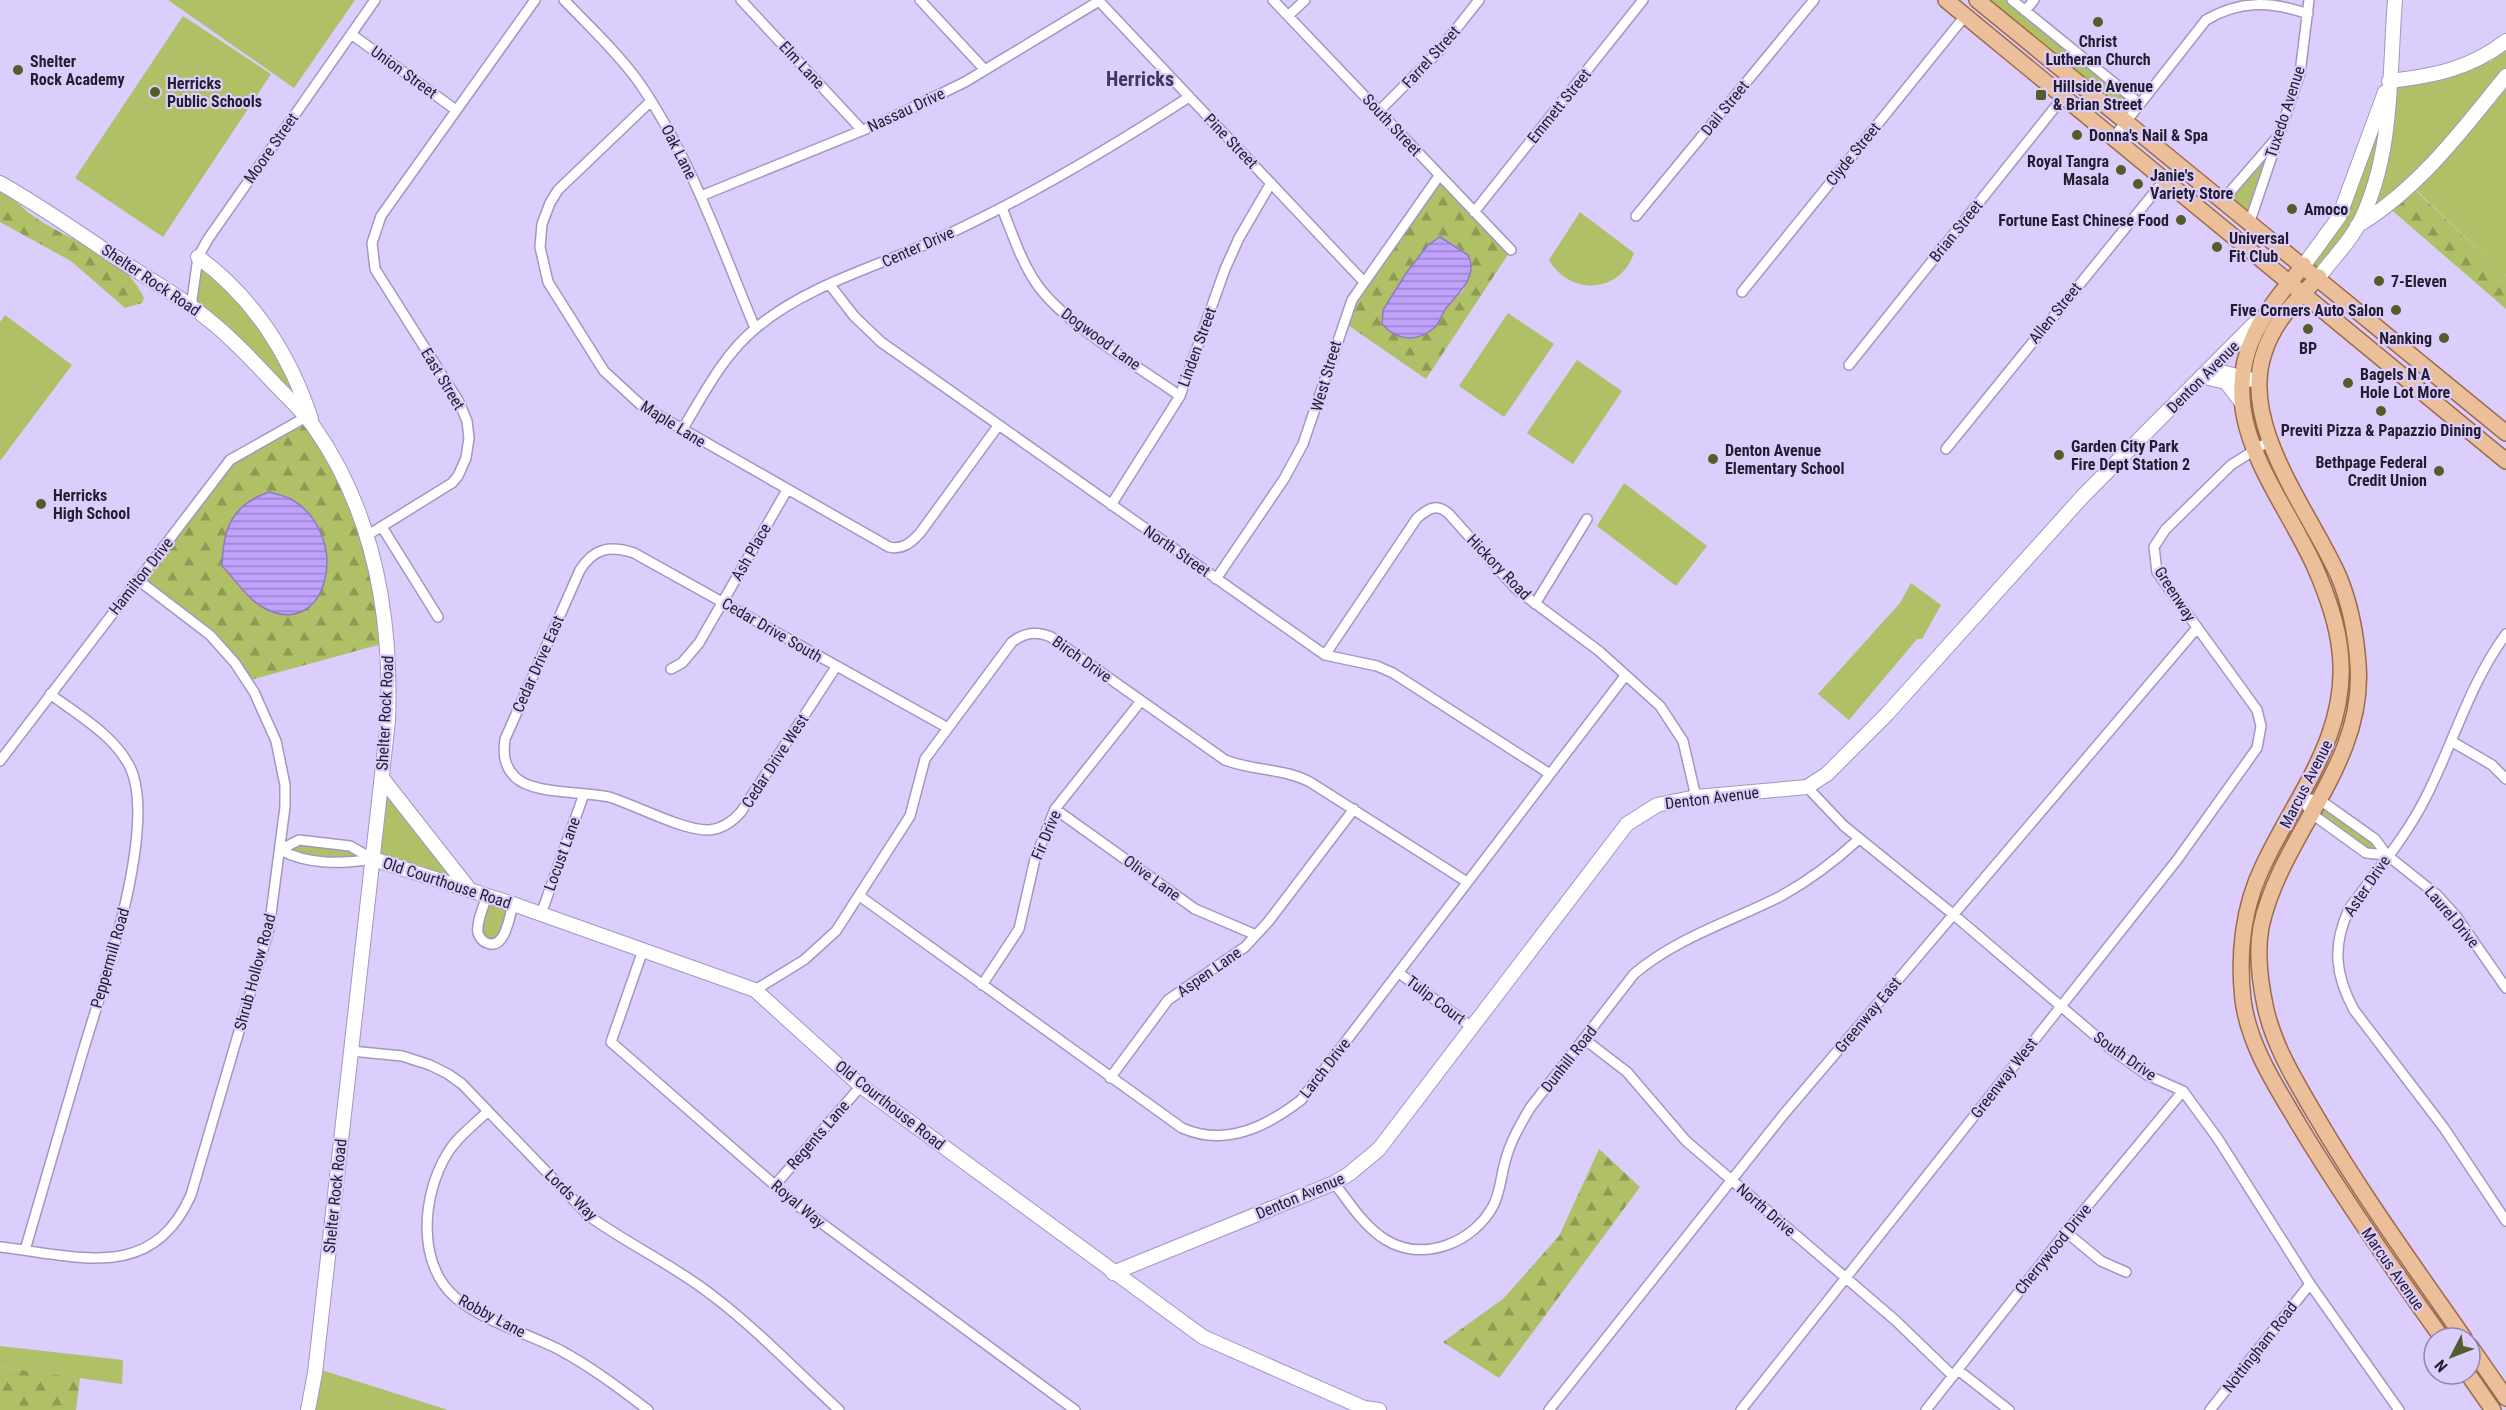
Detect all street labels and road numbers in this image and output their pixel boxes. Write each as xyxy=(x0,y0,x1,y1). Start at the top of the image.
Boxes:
street label: Farrel Street xyxy=(1398,22,1464,92)
street label: Elm Lane xyxy=(775,37,829,93)
street label: Union Street xyxy=(367,42,441,103)
street label: Tuxedo Avenue xyxy=(2261,64,2309,160)
street label: Emmett Street xyxy=(1523,65,1595,147)
street label: Dail Street xyxy=(1697,76,1753,139)
street label: Nassau Drive xyxy=(864,84,948,136)
street label: South Street xyxy=(1359,90,1426,160)
street label: Moore Street xyxy=(240,109,302,187)
street label: Pine Street xyxy=(1200,110,1262,173)
street label: Clyde Street xyxy=(1822,118,1884,189)
street label: Oak Lane xyxy=(657,122,701,182)
street label: Brian Street xyxy=(1925,196,1987,266)
street label: Center Drive xyxy=(879,223,957,271)
street label: Shelter Rock Road xyxy=(98,240,204,320)
street label: Allen Street xyxy=(2025,278,2086,347)
street label: Dogwood Lane xyxy=(1058,304,1144,374)
street label: Linden Street xyxy=(1174,304,1220,389)
street label: Denton Avenue xyxy=(2163,337,2243,417)
street label: West Street xyxy=(1307,338,1345,414)
street label: East Street xyxy=(417,345,469,414)
street label: Maple Lane xyxy=(637,397,709,451)
street label: Ash Place xyxy=(727,520,775,584)
street label: North Street xyxy=(1140,521,1214,581)
street label: Hickory Road xyxy=(1463,530,1535,604)
street label: Hamilton Drive xyxy=(105,534,177,618)
street label: Greenway xyxy=(2150,563,2200,625)
street label: Cedar Drive South xyxy=(718,594,826,666)
street label: Cedar Drive East xyxy=(508,612,568,715)
street label: Birch Drive xyxy=(1049,632,1115,686)
street label: Shelter Rock Road xyxy=(373,655,397,771)
street label: Cedar Drive West xyxy=(738,710,812,811)
street label: Marcus Avenue xyxy=(2276,737,2336,831)
street label: Denton Avenue xyxy=(1664,783,1760,813)
street label: Fir Drive xyxy=(1027,807,1065,863)
street label: Locust Lane xyxy=(540,815,584,893)
street label: Olive Lane xyxy=(1120,851,1184,905)
street label: Aster Drive xyxy=(2340,852,2394,920)
street label: Old Courthouse Road xyxy=(380,853,514,913)
street label: Laurel Drive xyxy=(2421,882,2483,952)
street label: Peppermill Road xyxy=(87,906,133,1010)
street label: Shrub Hollow Road xyxy=(230,912,280,1032)
street label: Aspen Lane xyxy=(1173,943,1245,1001)
street label: Tulip Court xyxy=(1403,972,1470,1029)
street label: Greenway East xyxy=(1831,973,1905,1057)
street label: Dunhill Road xyxy=(1537,1022,1601,1096)
street label: South Drive xyxy=(2090,1028,2160,1084)
street label: Larch Drive xyxy=(1296,1034,1354,1102)
street label: Greenway West xyxy=(1967,1034,2041,1122)
street label: Old Courthouse Road xyxy=(831,1056,949,1154)
street label: Regents Lane xyxy=(783,1097,853,1173)
street label: Shelter Rock Road xyxy=(320,1138,350,1254)
street label: Lords Way xyxy=(541,1165,601,1225)
street label: Denton Avenue xyxy=(1253,1169,1347,1223)
street label: Royal Way xyxy=(767,1176,829,1232)
street label: North Drive xyxy=(1733,1179,1799,1241)
street label: Cherrywood Drive xyxy=(2011,1200,2095,1298)
street label: Marcus Avenue xyxy=(2358,1224,2428,1314)
street label: Robby Lane xyxy=(455,1290,529,1342)
street label: Nottingham Road xyxy=(2219,1298,2301,1396)

